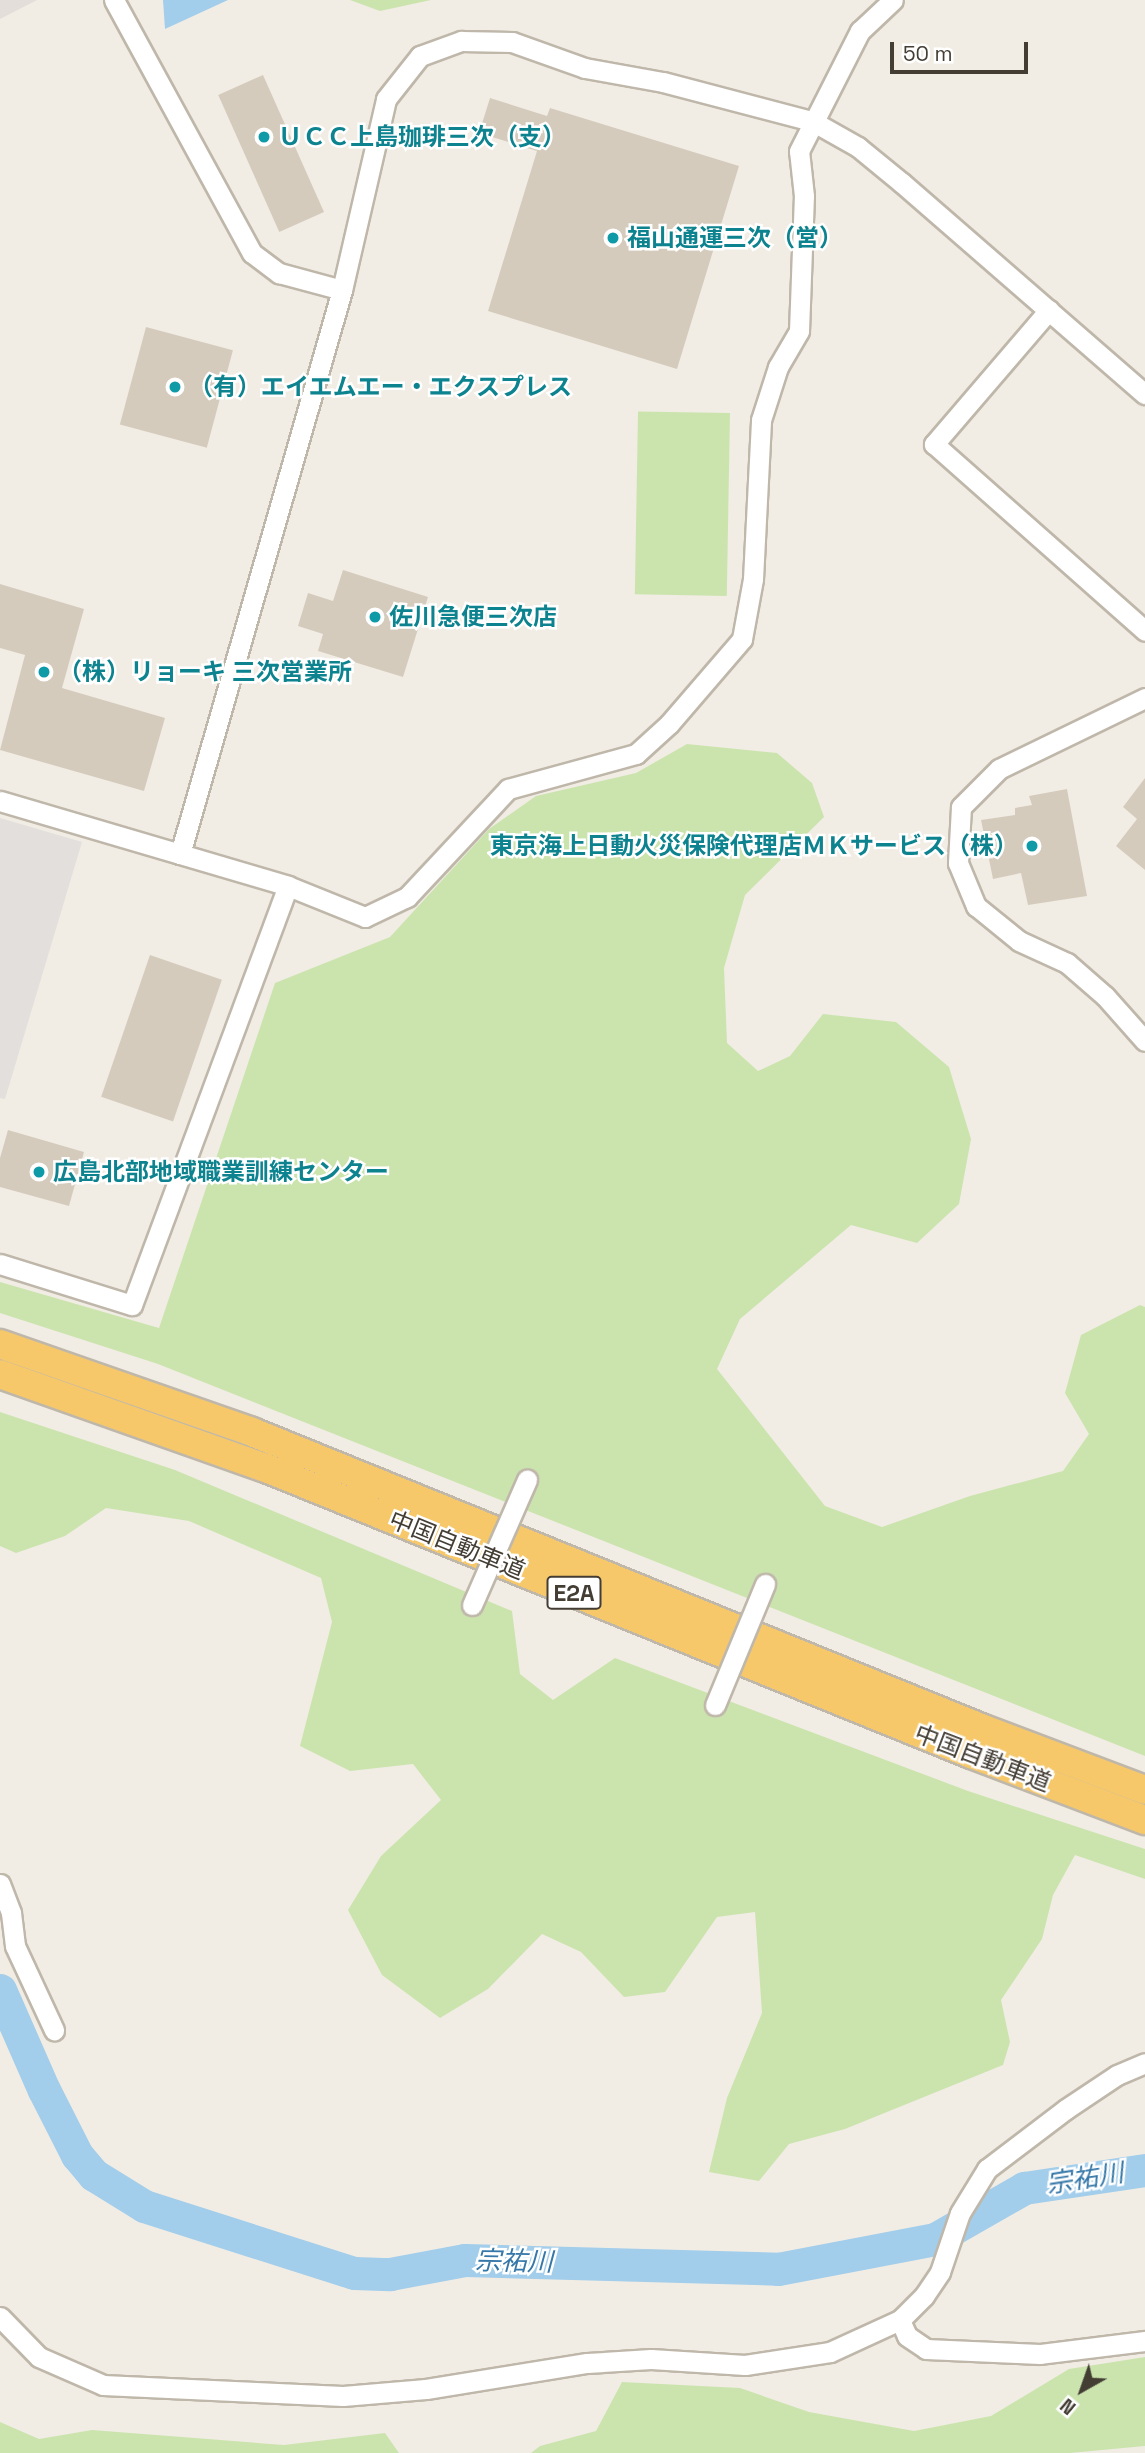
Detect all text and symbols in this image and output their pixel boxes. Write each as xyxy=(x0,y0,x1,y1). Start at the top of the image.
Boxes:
scale bar xyxy=(893,28,1031,72)
text: 50 m xyxy=(903,40,953,67)
place label: ＵＣＣ上島珈琲三次（支） xyxy=(278,123,566,151)
marker: ＵＣＣ上島珈琲三次（支） xyxy=(256,129,272,145)
place label: 福山通運三次（営） xyxy=(627,224,843,252)
marker: 福山通運三次（営） xyxy=(605,230,621,246)
place label: （有）エイエムエー・エクスプレス xyxy=(189,373,573,401)
marker: （有）エイエムエー・エクスプレス xyxy=(167,379,183,395)
place label: 佐川急便三次店 xyxy=(389,603,557,631)
marker: 佐川急便三次店 xyxy=(367,609,383,625)
place label: （株）リョーキ 三次営業所 xyxy=(58,658,352,686)
marker: （株）リョーキ 三次営業所 xyxy=(36,664,52,680)
place label: 東京海上日動火災保険代理店ＭＫサービス（株） xyxy=(490,832,1018,860)
marker: 東京海上日動火災保険代理店ＭＫサービス（株） xyxy=(1024,838,1040,854)
place label: 広島北部地域職業訓練センター xyxy=(53,1158,389,1186)
marker: 広島北部地域職業訓練センター xyxy=(31,1164,47,1180)
street label: 中国自動車道 xyxy=(385,1505,529,1585)
road number: E2A xyxy=(546,1574,602,1612)
street label: 中国自動車道 xyxy=(911,1719,1055,1797)
water label: 宗祐川 xyxy=(1044,2157,1126,2201)
water label: 宗祐川 xyxy=(475,2246,553,2278)
north arrow xyxy=(1047,2355,1117,2425)
text: N xyxy=(1055,2393,1081,2420)

